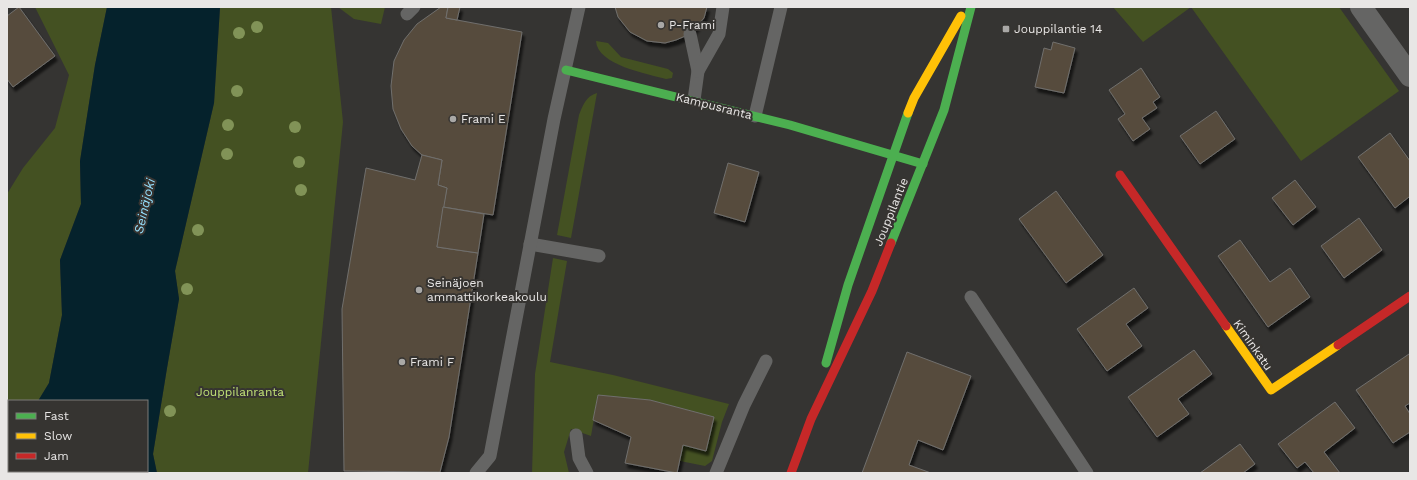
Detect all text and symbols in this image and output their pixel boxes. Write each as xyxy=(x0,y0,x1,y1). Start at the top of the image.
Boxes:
place label: P-Frami xyxy=(669,18,715,32)
marker: P-Frami xyxy=(656,20,666,30)
place label: Jouppilantie 14 xyxy=(1014,22,1102,36)
marker: Jouppilantie 14 xyxy=(1001,24,1011,34)
street label: Kampusranta xyxy=(675,90,754,122)
place label: Frami E xyxy=(461,112,506,126)
marker: Frami E xyxy=(448,114,458,124)
water label: Seinäjoki xyxy=(131,176,158,235)
street label: Jouppilantie xyxy=(871,176,911,248)
place label: Seinäjoen ammattikorkeakoulu xyxy=(427,276,547,304)
marker: Seinäjoen ammattikorkeakoulu xyxy=(414,285,424,295)
street label: Kiminkatu xyxy=(1230,317,1276,373)
place label: Frami F xyxy=(410,355,454,369)
marker: Frami F xyxy=(397,357,407,367)
park label: Jouppilanranta xyxy=(196,385,284,399)
legend xyxy=(8,400,148,472)
text: Fast xyxy=(44,409,69,423)
text: Slow xyxy=(44,429,72,443)
text: Jam xyxy=(44,449,69,463)

